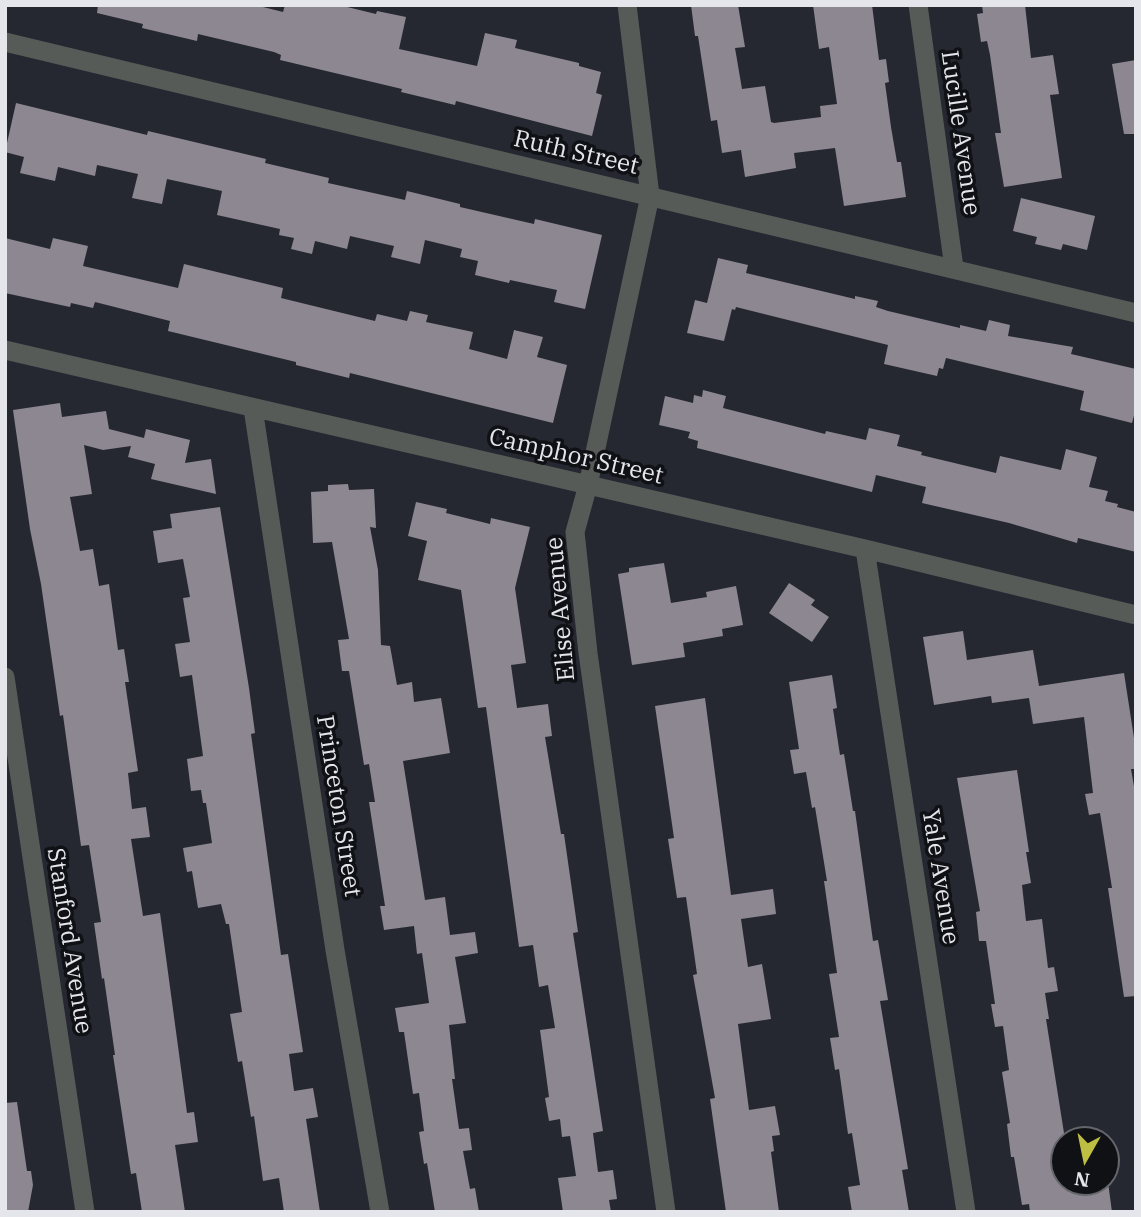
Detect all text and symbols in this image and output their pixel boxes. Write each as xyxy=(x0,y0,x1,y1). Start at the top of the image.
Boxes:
street label: Lucille Avenue xyxy=(934,49,986,217)
street label: Ruth Street xyxy=(511,125,641,181)
street label: Camphor Street xyxy=(486,423,666,491)
street label: Elise Avenue xyxy=(540,536,582,682)
street label: Princeton Street xyxy=(309,713,367,899)
street label: Yale Avenue xyxy=(915,807,965,947)
street label: Stanford Avenue xyxy=(40,846,98,1036)
north arrow xyxy=(1050,1126,1120,1196)
text: N xyxy=(1073,1167,1091,1193)

